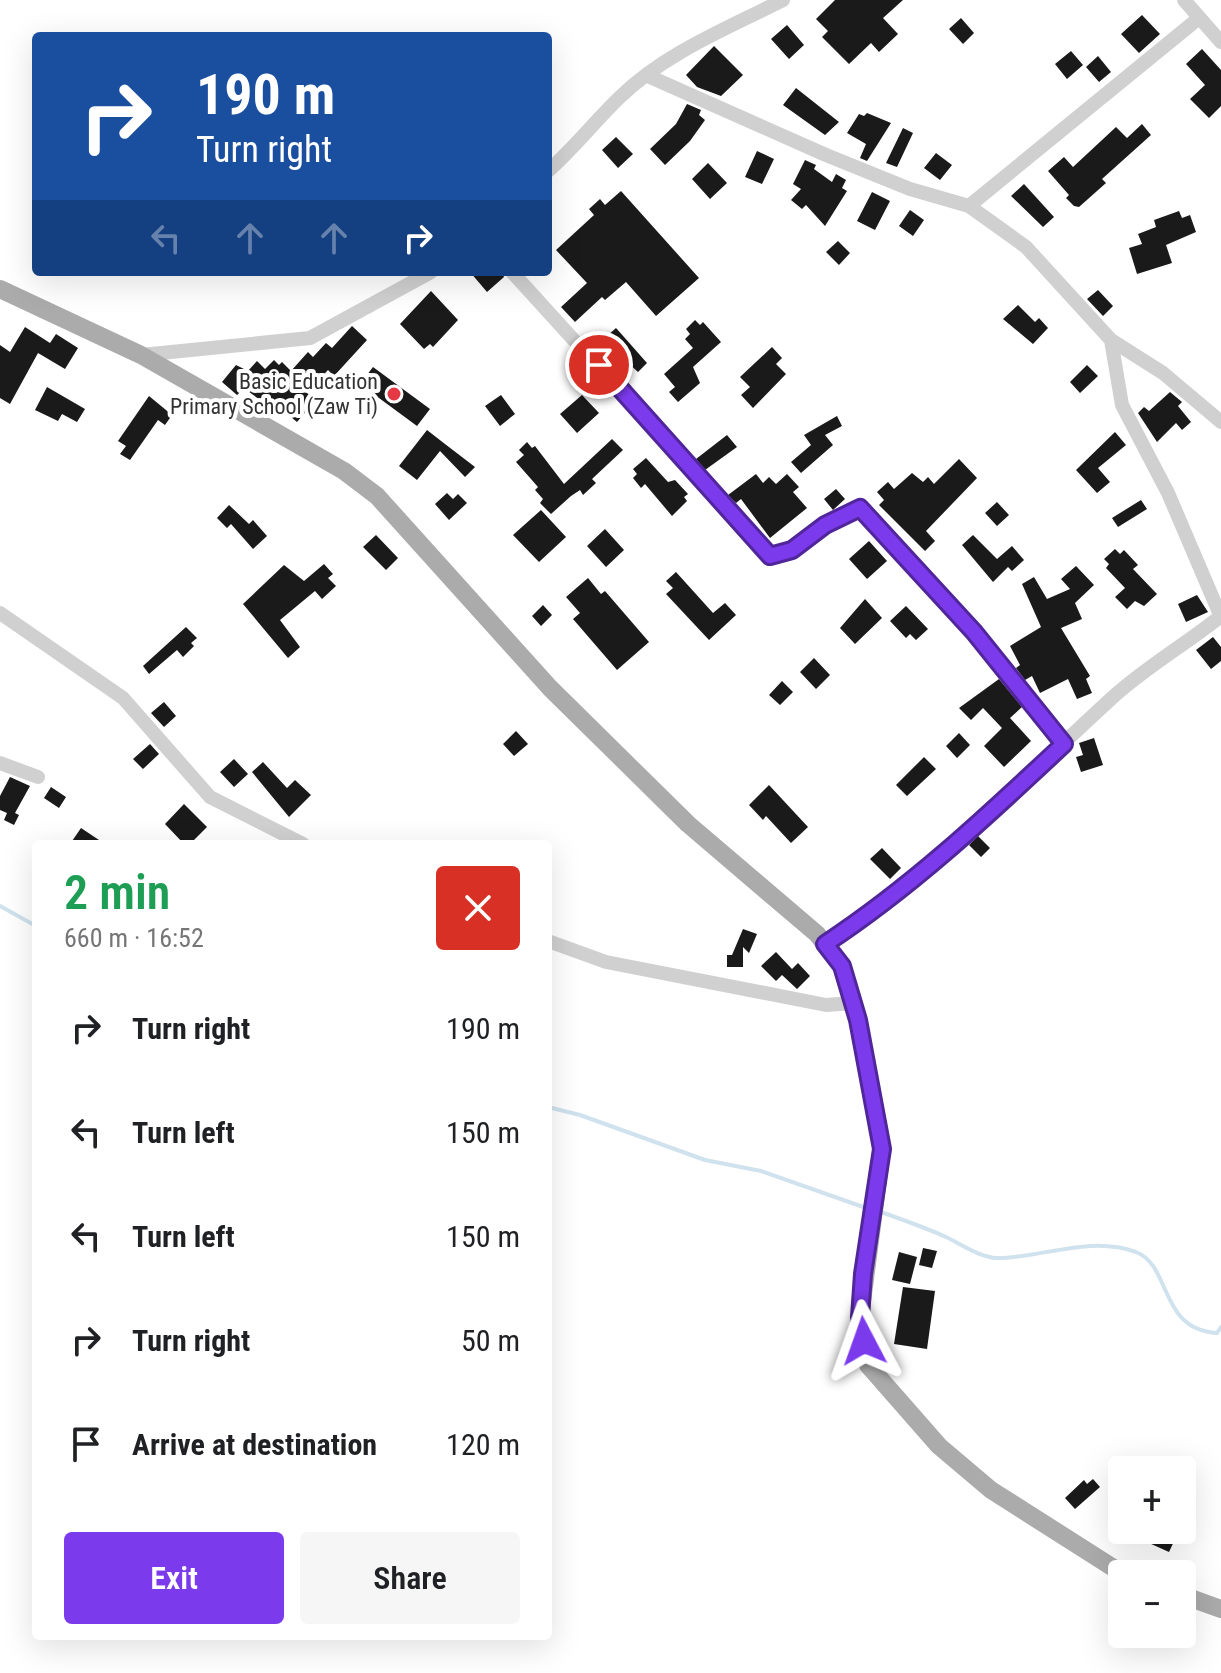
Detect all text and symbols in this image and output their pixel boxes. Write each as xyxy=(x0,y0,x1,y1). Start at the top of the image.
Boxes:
text: 190 m xyxy=(196,62,335,128)
icon: right xyxy=(64,64,168,168)
text: Turn right xyxy=(196,129,332,171)
icon: left xyxy=(144,216,188,260)
icon: ahead xyxy=(228,216,272,260)
icon: ahead xyxy=(312,216,356,260)
icon: right xyxy=(396,216,440,260)
pin xyxy=(565,331,633,399)
icon: arrive xyxy=(577,343,621,387)
place label: Basic Education Primary School (Zaw Ti) xyxy=(170,369,378,420)
marker: Basic Education Primary School (Zaw Ti) xyxy=(385,385,403,403)
text: 2 min xyxy=(64,864,170,921)
button: close xyxy=(436,866,520,950)
text: 660 m · 16:52 xyxy=(64,923,204,953)
icon: right xyxy=(64,1006,108,1050)
text: Turn right xyxy=(132,1011,250,1046)
text: 190 m xyxy=(446,1011,520,1046)
icon: left xyxy=(64,1110,108,1154)
text: Turn left xyxy=(132,1115,235,1150)
text: 150 m xyxy=(446,1115,520,1150)
icon: left xyxy=(64,1214,108,1258)
text: Turn left xyxy=(132,1219,235,1254)
text: 150 m xyxy=(446,1219,520,1254)
position arrow xyxy=(822,1299,906,1383)
icon: right xyxy=(64,1318,108,1362)
text: Turn right xyxy=(132,1323,250,1358)
text: 50 m xyxy=(461,1323,520,1358)
icon: arrive xyxy=(64,1422,108,1466)
text: Arrive at destination xyxy=(132,1427,377,1462)
text: 120 m xyxy=(446,1427,520,1462)
map controls xyxy=(1108,1456,1196,1648)
button: + xyxy=(1108,1456,1196,1544)
button: Exit xyxy=(64,1532,284,1624)
button: Share xyxy=(300,1532,520,1624)
button: − xyxy=(1108,1560,1196,1648)

